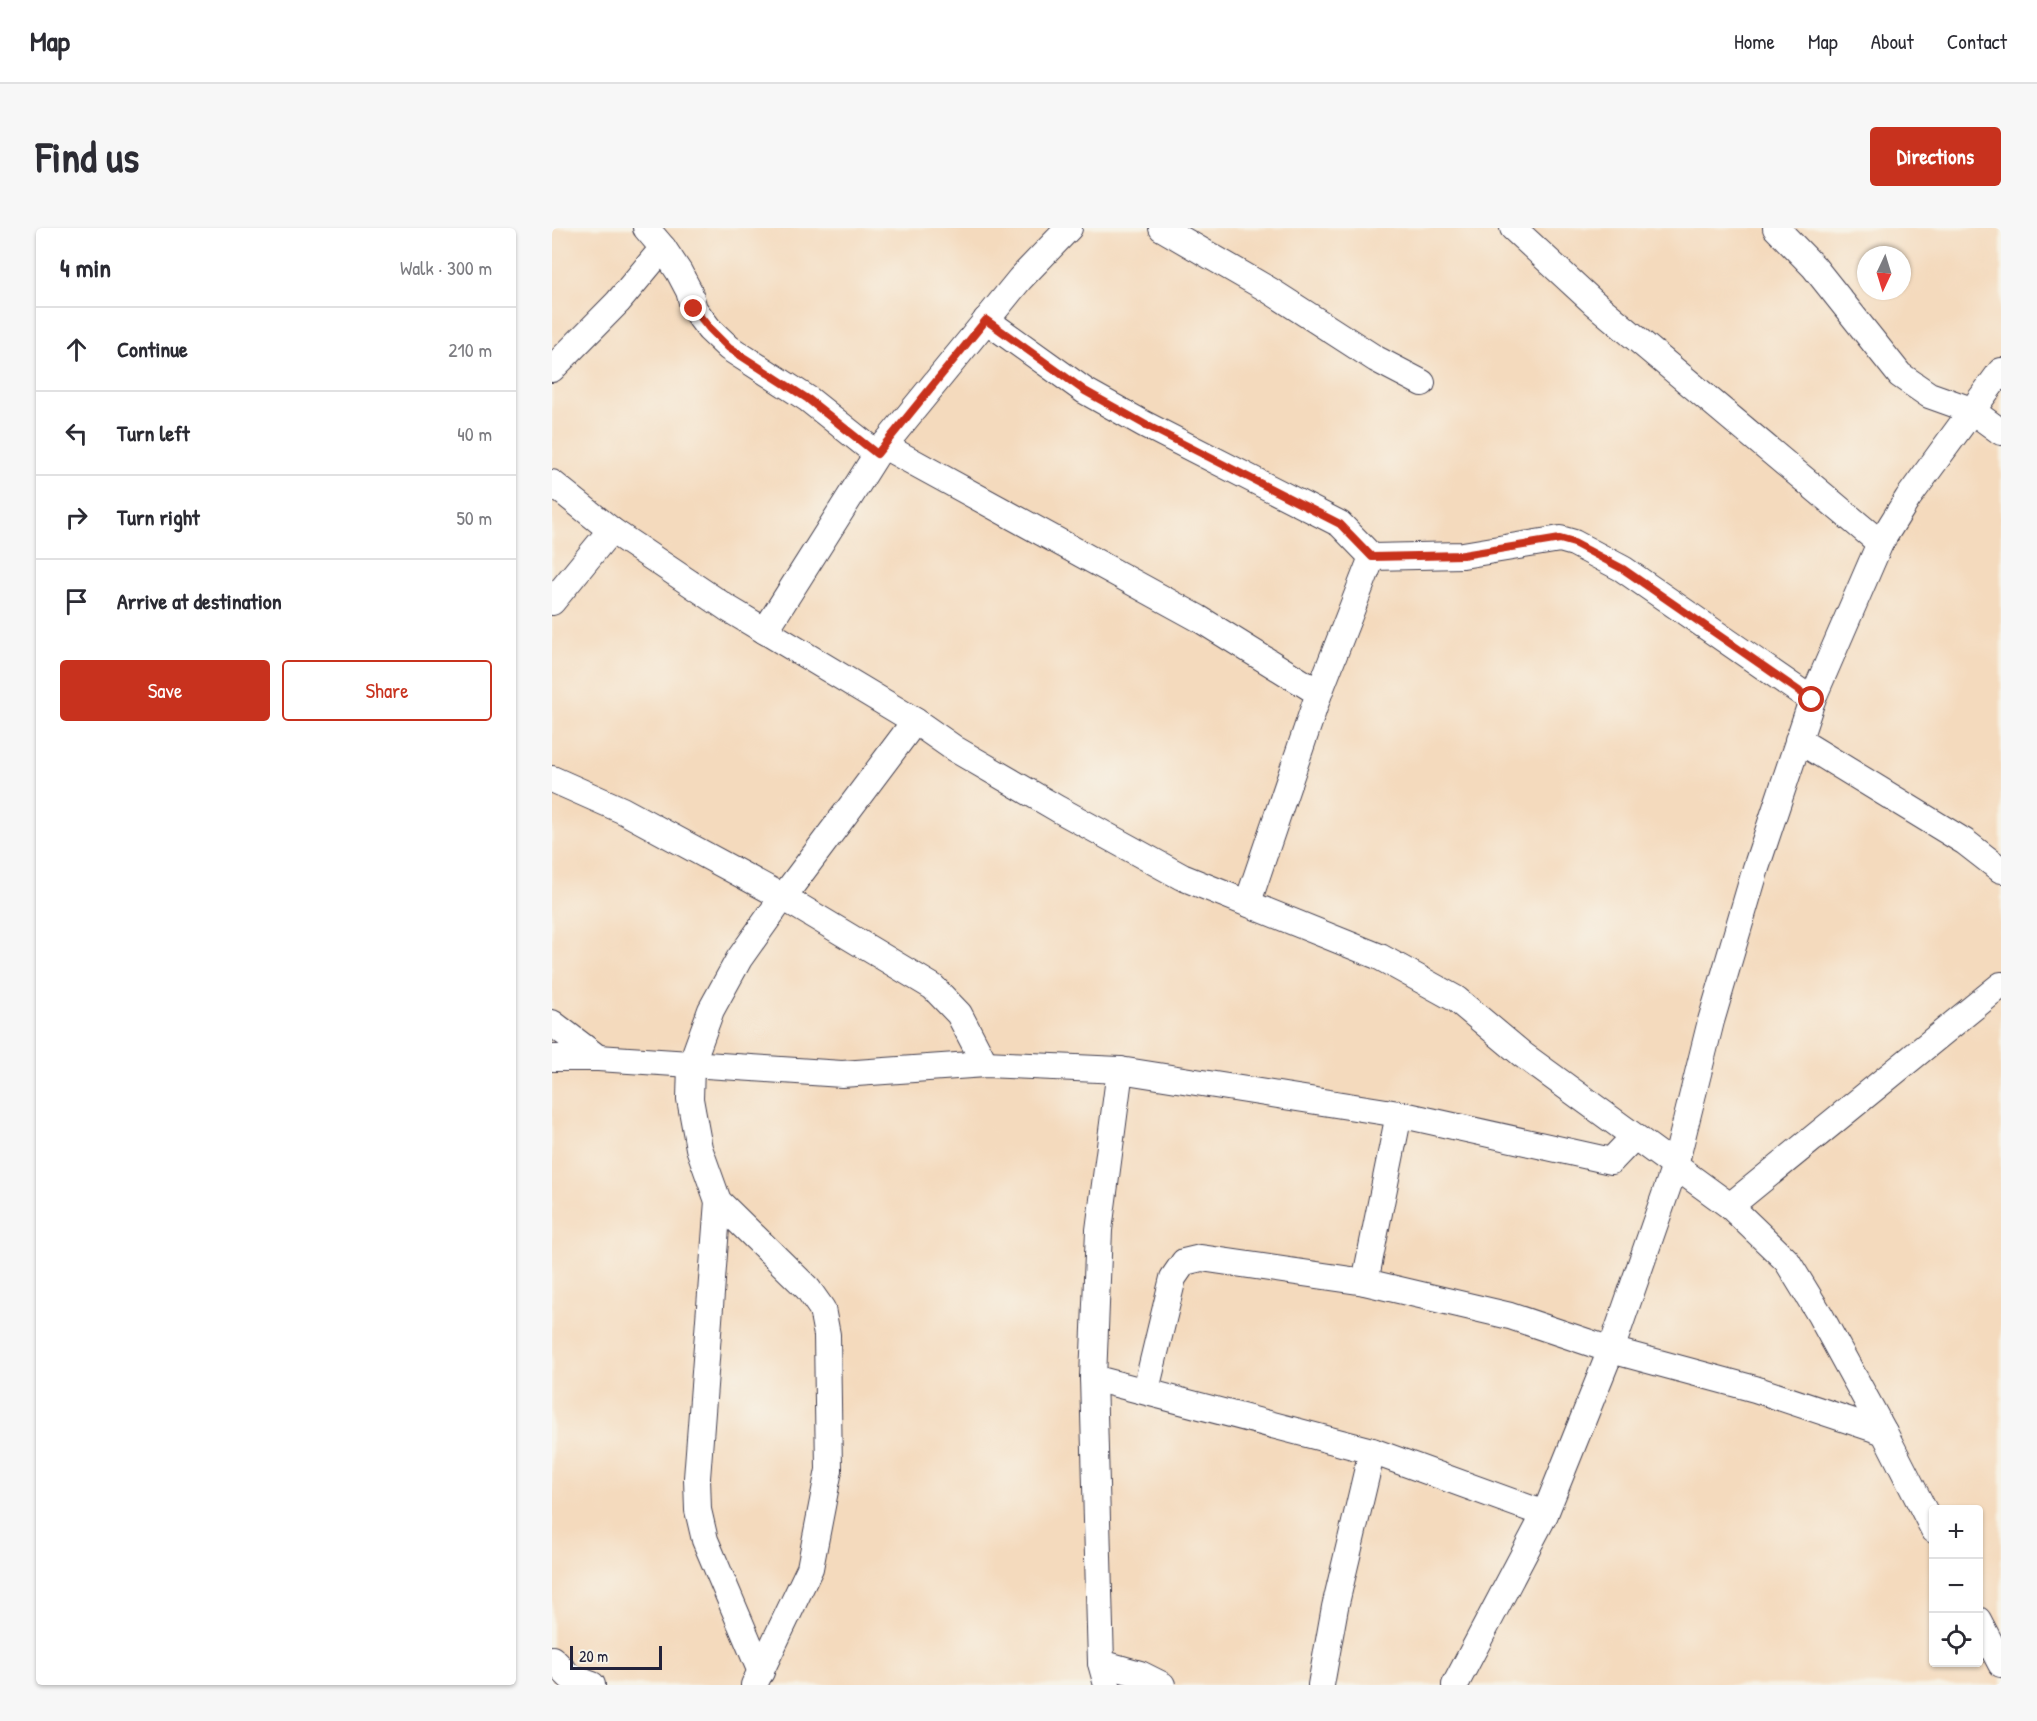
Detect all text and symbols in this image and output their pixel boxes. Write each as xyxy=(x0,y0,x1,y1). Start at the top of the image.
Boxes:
text: Map xyxy=(30,22,70,60)
text: Home xyxy=(1734,27,1775,56)
text: Map xyxy=(1808,27,1838,56)
text: About xyxy=(1871,27,1914,56)
text: Contact xyxy=(1947,27,2007,56)
button: Directions xyxy=(1870,127,2001,186)
text: Find us xyxy=(36,128,139,185)
north arrow xyxy=(1857,246,1911,300)
text: 4 min xyxy=(60,250,111,285)
text: Walk · 300 m xyxy=(400,254,492,281)
route end xyxy=(680,295,706,321)
icon: ahead xyxy=(60,333,93,366)
text: Continue xyxy=(117,334,188,364)
text: 210 m xyxy=(448,336,492,363)
icon: left xyxy=(60,417,93,450)
text: Turn left xyxy=(117,418,190,448)
text: 40 m xyxy=(457,420,492,447)
icon: right xyxy=(60,501,93,534)
text: Turn right xyxy=(117,502,200,532)
text: 50 m xyxy=(456,504,492,531)
icon: arrive xyxy=(60,585,93,618)
text: Arrive at destination xyxy=(117,586,282,616)
button: Save xyxy=(60,660,270,721)
button: Share xyxy=(282,660,492,721)
route start xyxy=(1798,686,1824,712)
map controls xyxy=(1929,1505,1983,1667)
button: + xyxy=(1929,1505,1983,1559)
button: − xyxy=(1929,1559,1983,1613)
button: locate xyxy=(1929,1613,1983,1667)
scale bar xyxy=(570,1643,662,1670)
text: 20 m xyxy=(579,1645,608,1667)

